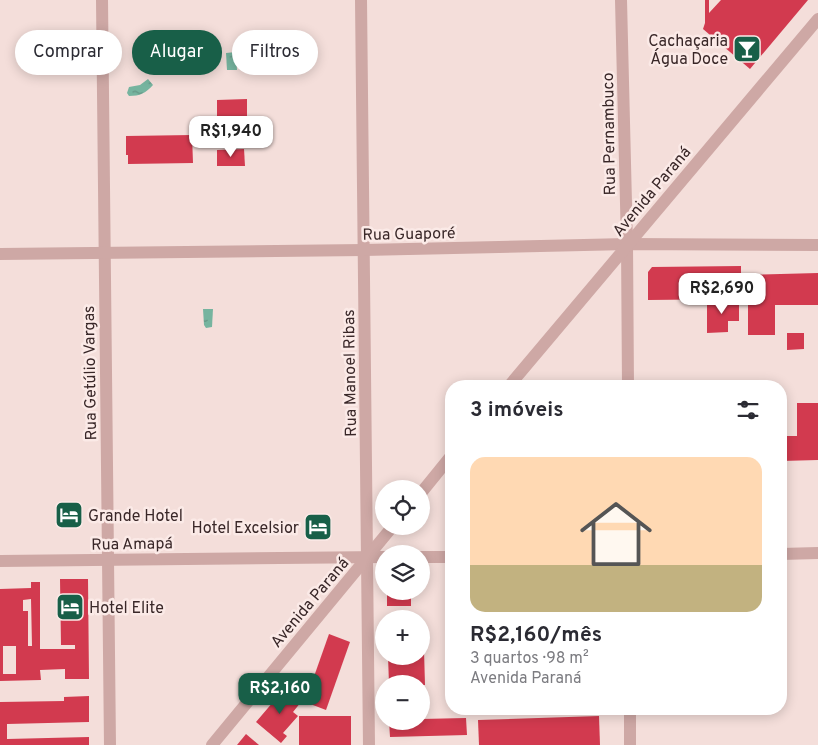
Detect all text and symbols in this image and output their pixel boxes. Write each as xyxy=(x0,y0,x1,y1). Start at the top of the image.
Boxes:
chip: Comprar xyxy=(15,30,122,75)
chip: Alugar xyxy=(132,30,222,75)
chip: Filtros xyxy=(232,30,318,75)
place label: Cachaçaria Água Doce xyxy=(648,32,728,70)
bar icon: Cachaçaria Água Doce xyxy=(732,34,762,64)
street label: Rua Pernambuco xyxy=(599,72,621,196)
pin: R$1,940 xyxy=(185,116,277,158)
text: R$1,940 xyxy=(200,122,262,142)
street label: Avenida Paraná xyxy=(609,143,696,241)
street label: Rua Guaporé xyxy=(362,224,456,246)
pin: R$2,690 xyxy=(676,272,768,315)
text: R$2,690 xyxy=(690,279,754,299)
street label: Rua Getúlio Vargas xyxy=(80,305,102,441)
street label: Rua Manoel Ribas xyxy=(340,309,362,437)
icon: filters xyxy=(734,396,762,424)
text: 3 imóveis xyxy=(470,397,564,424)
map controls xyxy=(375,480,430,730)
button: locate xyxy=(375,480,430,535)
icon: home xyxy=(571,489,661,579)
hotel icon: Grande Hotel xyxy=(54,500,84,530)
place label: Grande Hotel xyxy=(88,507,183,527)
hotel icon: Hotel Excelsior xyxy=(303,512,333,542)
place label: Hotel Excelsior xyxy=(192,519,299,539)
street label: Rua Amapá xyxy=(91,534,173,556)
button: layers xyxy=(375,545,430,600)
street label: Avenida Paraná xyxy=(267,554,354,652)
hotel icon: Hotel Elite xyxy=(55,592,85,622)
place label: Hotel Elite xyxy=(89,599,164,619)
button: + xyxy=(375,610,430,665)
text: R$2,160/mês xyxy=(470,622,602,649)
text: 3 quartos · 98 m² xyxy=(470,649,589,669)
text: Avenida Paraná xyxy=(470,669,582,689)
pin: R$2,160 xyxy=(234,672,326,715)
button: − xyxy=(375,675,430,730)
text: R$2,160 xyxy=(249,679,311,699)

